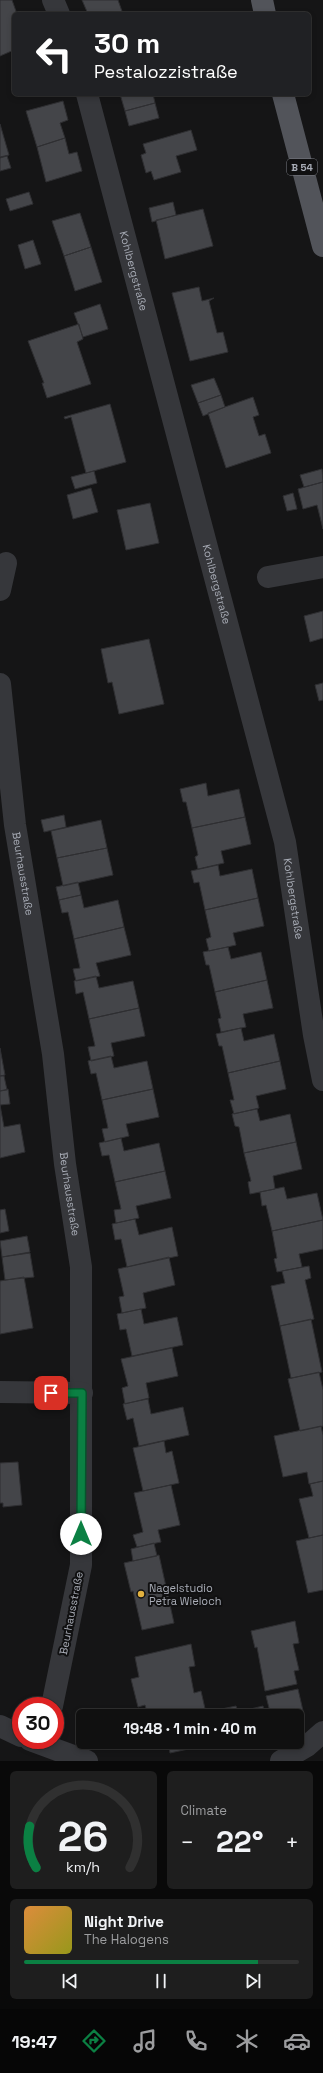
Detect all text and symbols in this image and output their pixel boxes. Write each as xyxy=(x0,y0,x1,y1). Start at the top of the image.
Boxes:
text: 30 m xyxy=(94,25,160,61)
icon: left xyxy=(28,28,80,80)
text: Pestalozzistraße xyxy=(94,60,238,83)
road number: B 54 xyxy=(287,159,317,175)
street label: Kohlbergstraße xyxy=(117,230,151,312)
street label: Kohlbergstraße xyxy=(199,543,234,625)
street label: Beurhausstraße xyxy=(9,831,37,916)
street label: Kohlbergstraße xyxy=(281,857,307,940)
street label: Beurhausstraße xyxy=(57,1151,83,1237)
pin xyxy=(34,1376,68,1410)
icon: arrive xyxy=(40,1382,62,1404)
position arrow xyxy=(60,1513,102,1555)
street label: Beurhausstraße xyxy=(56,1570,86,1656)
place label: Nagelstudio Petra Wieloch xyxy=(149,1581,221,1608)
marker: Nagelstudio Petra Wieloch xyxy=(136,1589,146,1599)
speed limit sign: 30 xyxy=(12,1697,64,1749)
text: 19:48 · 1 min · 40 m xyxy=(123,1719,257,1738)
text: Climate xyxy=(181,1802,227,1819)
text: 26 xyxy=(58,1810,108,1863)
text: 22° xyxy=(216,1822,263,1861)
text: − xyxy=(181,1828,194,1856)
text: + xyxy=(285,1828,299,1856)
text: km/h xyxy=(66,1858,100,1876)
text: Night Drive xyxy=(84,1912,164,1931)
text: The Halogens xyxy=(84,1931,169,1948)
icon: previous xyxy=(59,1970,81,1992)
icon: pause xyxy=(150,1970,172,1992)
icon: next xyxy=(242,1970,264,1992)
icon: directions xyxy=(80,2027,108,2055)
icon: music xyxy=(131,2027,159,2055)
icon: phone xyxy=(182,2027,210,2055)
icon: climate xyxy=(233,2027,261,2055)
icon: car xyxy=(283,2027,311,2055)
text: 19:47 xyxy=(11,2030,57,2053)

